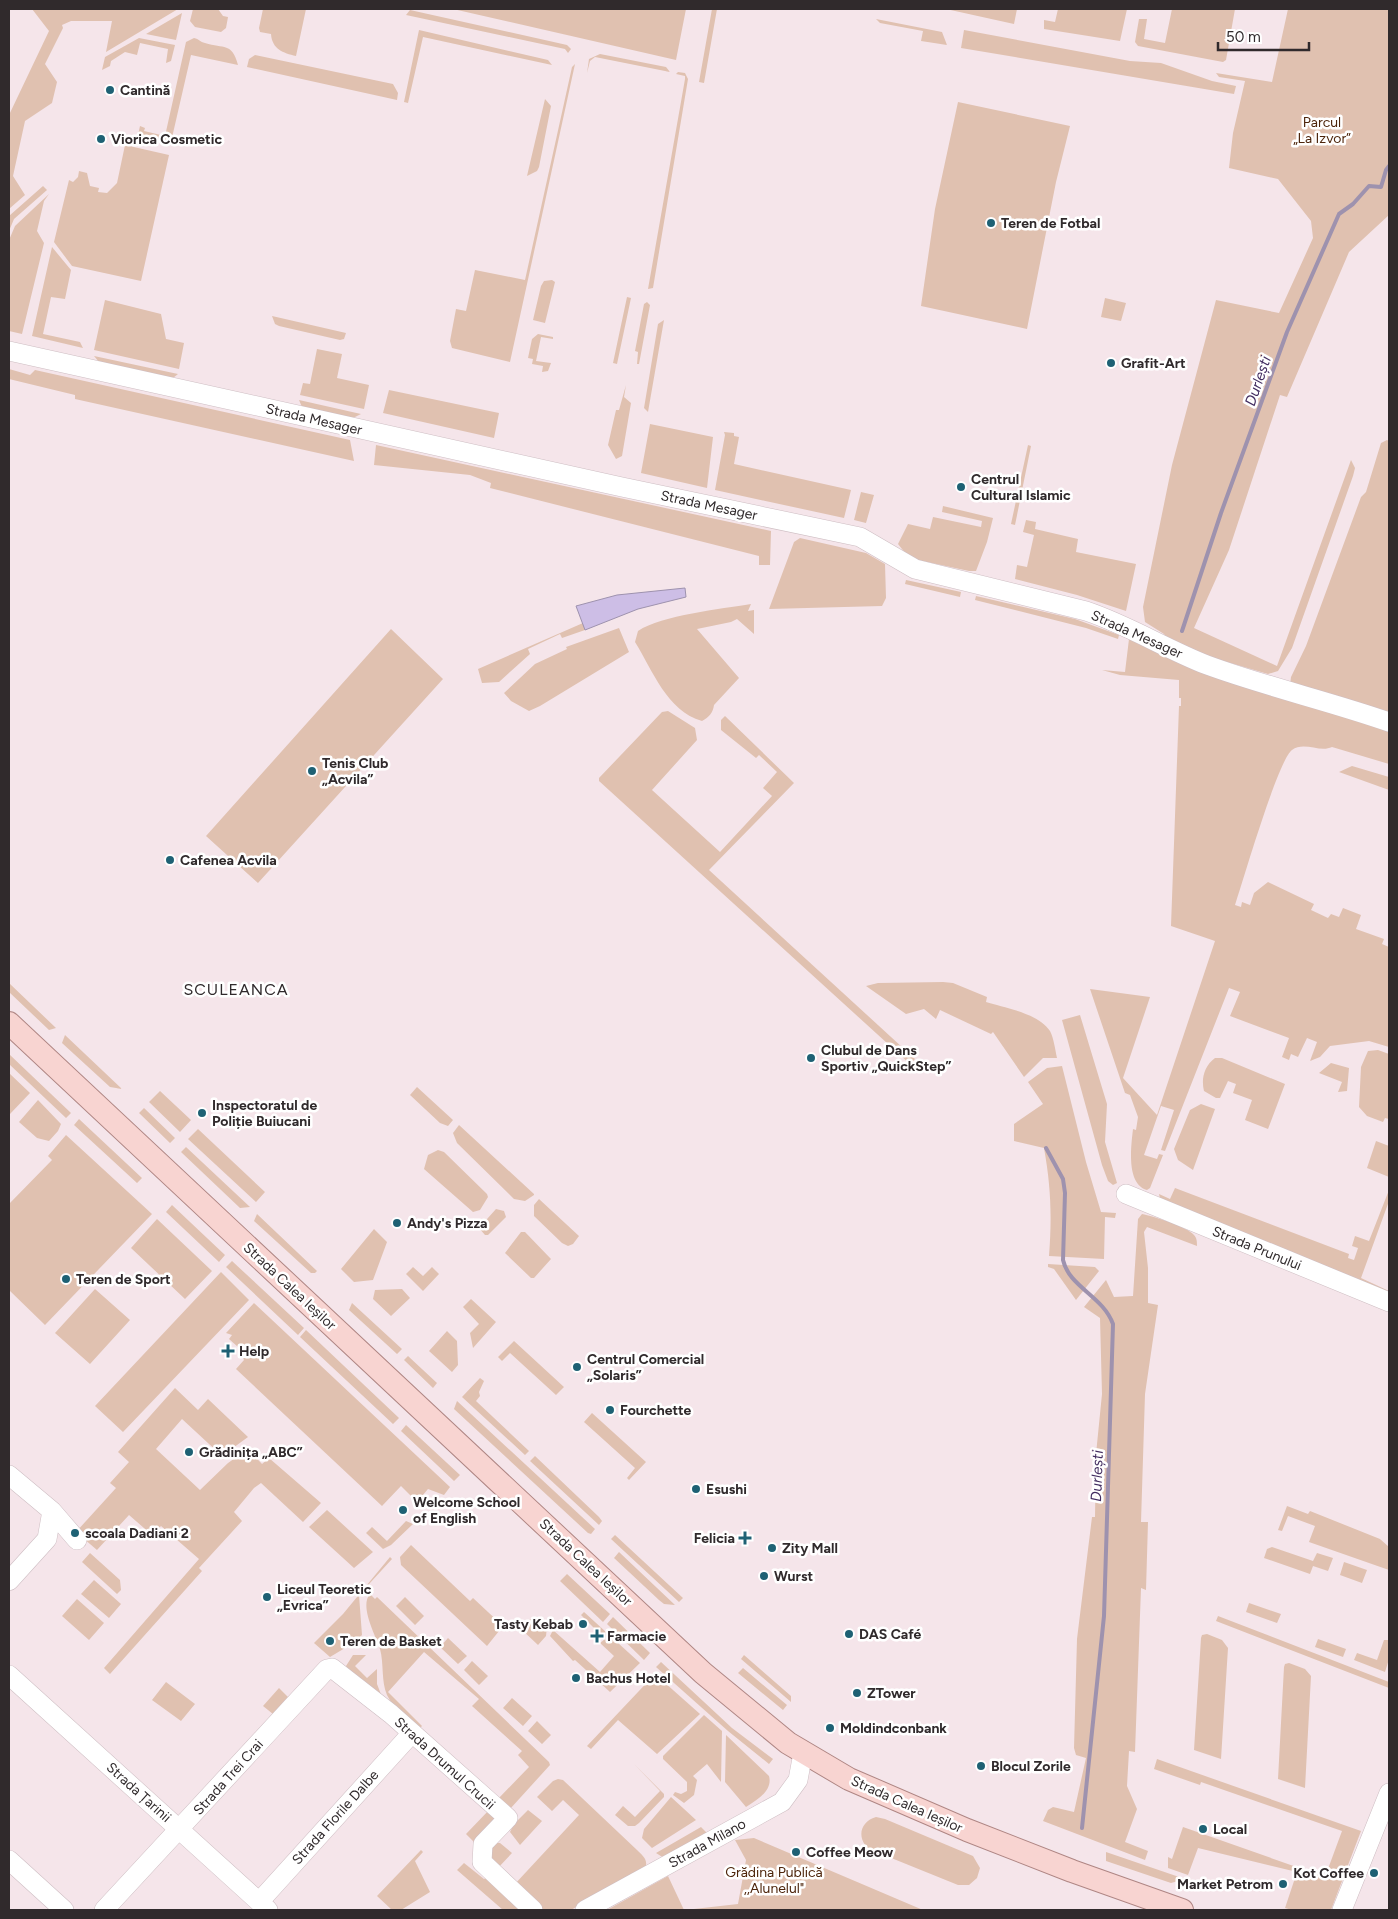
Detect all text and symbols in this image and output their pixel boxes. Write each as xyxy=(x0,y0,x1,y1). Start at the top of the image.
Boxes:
scale bar xyxy=(1218,20,1309,52)
text: 50 m xyxy=(1226,28,1261,46)
place label: Cantină xyxy=(120,82,170,99)
marker: Cantină xyxy=(104,84,116,96)
park label: Parcul „La Izvor” xyxy=(1293,114,1351,147)
place label: Viorica Cosmetic xyxy=(111,131,222,148)
marker: Viorica Cosmetic xyxy=(95,133,107,145)
place label: Teren de Fotbal xyxy=(1001,215,1100,232)
marker: Teren de Fotbal xyxy=(985,217,997,229)
water label: Durlești xyxy=(1241,353,1275,408)
place label: Grafit-Art xyxy=(1121,355,1186,372)
marker: Grafit-Art xyxy=(1105,357,1117,369)
street label: Strada Mesager xyxy=(264,400,364,439)
place label: Centrul Cultural Islamic xyxy=(971,471,1071,504)
marker: Centrul Cultural Islamic xyxy=(955,481,967,493)
street label: Strada Mesager xyxy=(659,487,759,524)
street label: Strada Mesager xyxy=(1088,607,1185,662)
place label: Tenis Club „Acvila” xyxy=(322,755,388,788)
marker: Tenis Club „Acvila” xyxy=(306,765,318,777)
place label: Cafenea Acvila xyxy=(180,852,277,869)
marker: Cafenea Acvila xyxy=(164,854,176,866)
district label: SCULEANCA xyxy=(183,980,289,999)
place label: Clubul de Dans Sportiv „QuickStep” xyxy=(821,1042,951,1075)
marker: Clubul de Dans Sportiv „QuickStep” xyxy=(805,1052,817,1064)
place label: Inspectoratul de Poliție Buiucani xyxy=(212,1097,317,1130)
marker: Inspectoratul de Poliție Buiucani xyxy=(196,1107,208,1119)
place label: Andy's Pizza xyxy=(407,1215,488,1232)
marker: Andy's Pizza xyxy=(391,1217,403,1229)
street label: Strada Prunului xyxy=(1210,1223,1304,1274)
street label: Strada Calea Ieșilor xyxy=(240,1239,340,1334)
place label: Teren de Sport xyxy=(76,1271,171,1288)
marker: Teren de Sport xyxy=(60,1273,72,1285)
place label: Help xyxy=(239,1343,269,1360)
marker: Help xyxy=(221,1344,235,1358)
place label: Centrul Comercial „Solaris” xyxy=(587,1351,704,1384)
marker: Centrul Comercial „Solaris” xyxy=(571,1361,583,1373)
place label: Fourchette xyxy=(620,1402,692,1419)
marker: Fourchette xyxy=(604,1404,616,1416)
place label: Grădinița „ABC” xyxy=(199,1444,303,1461)
marker: Grădinița „ABC” xyxy=(183,1446,195,1458)
water label: Durlești xyxy=(1087,1449,1107,1502)
place label: Esushi xyxy=(706,1481,747,1498)
marker: Esushi xyxy=(690,1483,702,1495)
place label: Welcome School of English xyxy=(413,1494,520,1527)
marker: Welcome School of English xyxy=(397,1504,409,1516)
street label: Strada Calea Ieșilor xyxy=(536,1515,636,1610)
place label: scoala Dadiani 2 xyxy=(85,1525,189,1542)
marker: scoala Dadiani 2 xyxy=(69,1527,81,1539)
place label: Felicia xyxy=(694,1530,735,1547)
marker: Felicia xyxy=(739,1532,751,1544)
place label: Zity Mall xyxy=(782,1540,838,1557)
marker: Zity Mall xyxy=(766,1542,778,1554)
place label: Wurst xyxy=(774,1568,813,1585)
marker: Wurst xyxy=(758,1570,770,1582)
place label: Liceul Teoretic „Evrica” xyxy=(277,1581,372,1614)
marker: Liceul Teoretic „Evrica” xyxy=(261,1591,273,1603)
place label: Tasty Kebab xyxy=(494,1616,573,1633)
marker: Tasty Kebab xyxy=(577,1618,589,1630)
place label: DAS Café xyxy=(859,1626,922,1643)
place label: Farmacie xyxy=(607,1628,666,1645)
marker: DAS Café xyxy=(843,1628,855,1640)
marker: Farmacie xyxy=(591,1630,603,1642)
place label: Teren de Basket xyxy=(340,1633,442,1650)
marker: Teren de Basket xyxy=(324,1635,336,1647)
place label: Bachus Hotel xyxy=(586,1670,671,1687)
marker: Bachus Hotel xyxy=(570,1672,582,1684)
place label: ZTower xyxy=(867,1685,916,1702)
marker: ZTower xyxy=(851,1687,863,1699)
street label: Strada Drumul Crucii xyxy=(391,1714,499,1813)
place label: Moldindconbank xyxy=(840,1720,947,1737)
marker: Moldindconbank xyxy=(824,1722,836,1734)
street label: Strada Trei Crai xyxy=(190,1736,267,1819)
place label: Blocul Zorile xyxy=(991,1758,1071,1775)
street label: Strada Țarinii xyxy=(103,1759,175,1826)
marker: Blocul Zorile xyxy=(975,1760,987,1772)
street label: Strada Florile Dalbe xyxy=(288,1766,382,1868)
street label: Strada Calea Ieșilor xyxy=(848,1772,965,1837)
street label: Strada Milano xyxy=(666,1815,749,1872)
place label: Local xyxy=(1213,1821,1247,1838)
marker: Local xyxy=(1197,1823,1209,1835)
place label: Coffee Meow xyxy=(806,1844,894,1861)
marker: Coffee Meow xyxy=(790,1846,802,1858)
park label: Grădina Publică ,,Alunelul" xyxy=(725,1864,823,1897)
place label: Kot Coffee xyxy=(1293,1865,1364,1882)
marker: Kot Coffee xyxy=(1368,1867,1380,1879)
place label: Market Petrom xyxy=(1177,1876,1273,1893)
marker: Market Petrom xyxy=(1277,1878,1289,1890)

